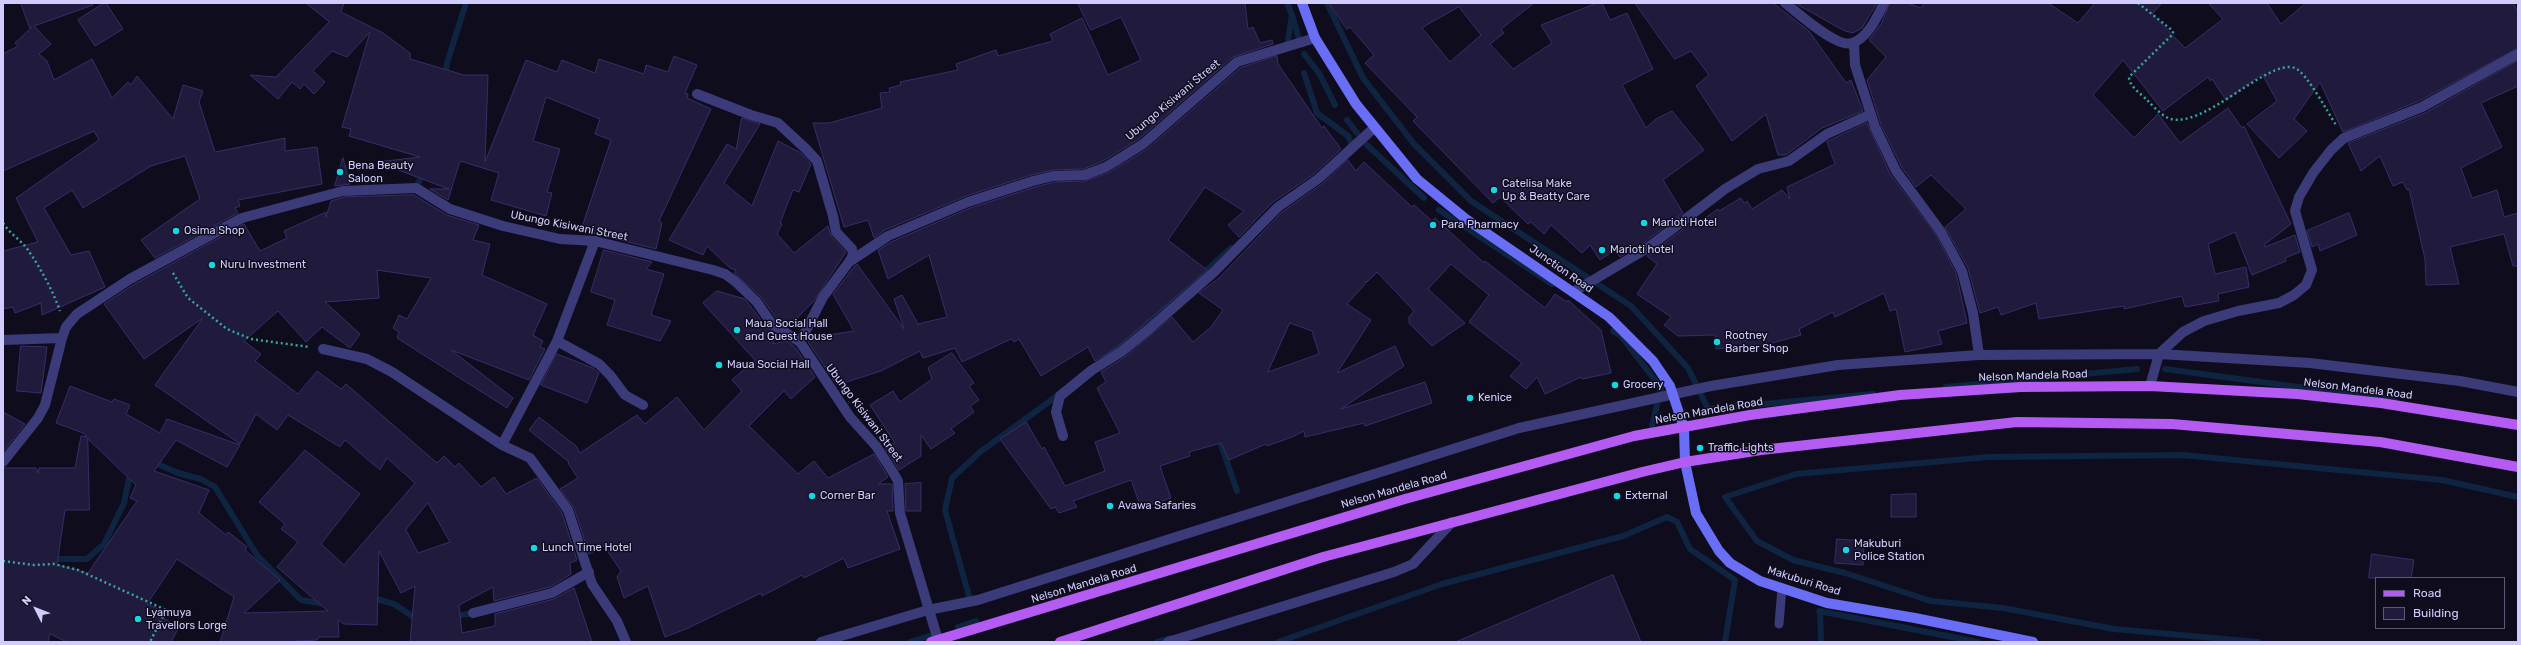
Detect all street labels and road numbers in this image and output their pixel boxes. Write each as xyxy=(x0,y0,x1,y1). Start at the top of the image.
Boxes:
street label: Ubungo Kisiwani Street xyxy=(1123,57,1223,143)
street label: Ubungo Kisiwani Street xyxy=(509,208,629,244)
street label: Junction Road xyxy=(1526,242,1596,296)
street label: Ubungo Kisiwani Street xyxy=(823,361,905,465)
street label: Nelson Mandela Road xyxy=(1978,367,2088,385)
street label: Nelson Mandela Road xyxy=(2303,376,2413,402)
street label: Nelson Mandela Road xyxy=(1654,395,1764,427)
street label: Nelson Mandela Road xyxy=(1340,469,1448,511)
street label: Nelson Mandela Road xyxy=(1030,562,1138,606)
street label: Makuburi Road xyxy=(1766,564,1842,598)

